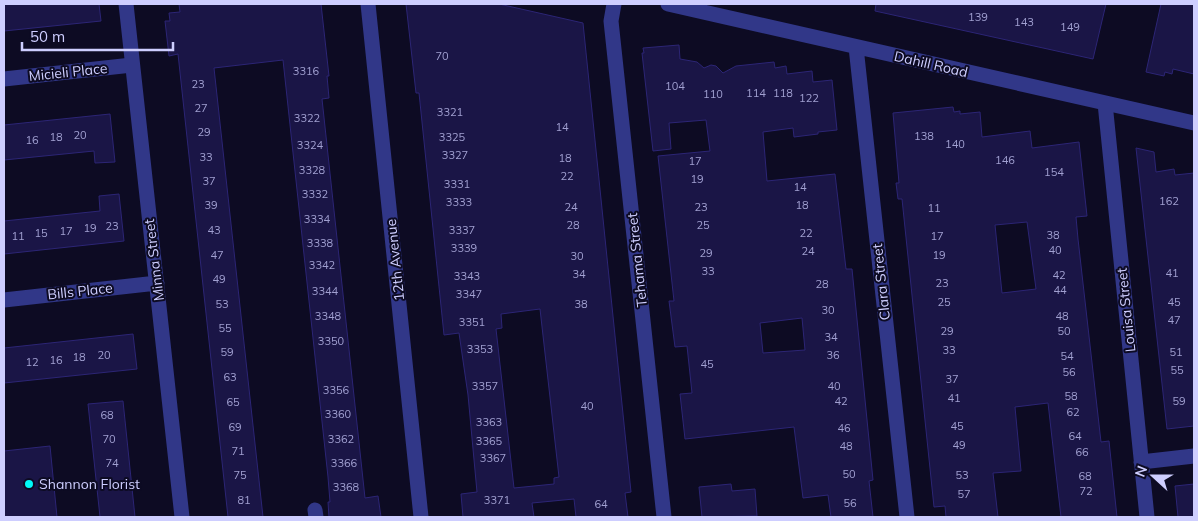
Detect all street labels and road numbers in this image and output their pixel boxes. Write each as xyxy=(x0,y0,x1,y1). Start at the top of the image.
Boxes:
street label: Dahill Road xyxy=(892,47,970,81)
street label: Micieli Place xyxy=(28,59,108,85)
street label: Tehama Street xyxy=(623,212,651,308)
street label: Minna Street xyxy=(140,218,168,302)
street label: 12th Avenue xyxy=(382,218,408,302)
street label: Clara Street xyxy=(868,243,894,321)
street label: Louisa Street xyxy=(1113,267,1139,353)
street label: Bills Place xyxy=(47,279,113,303)

